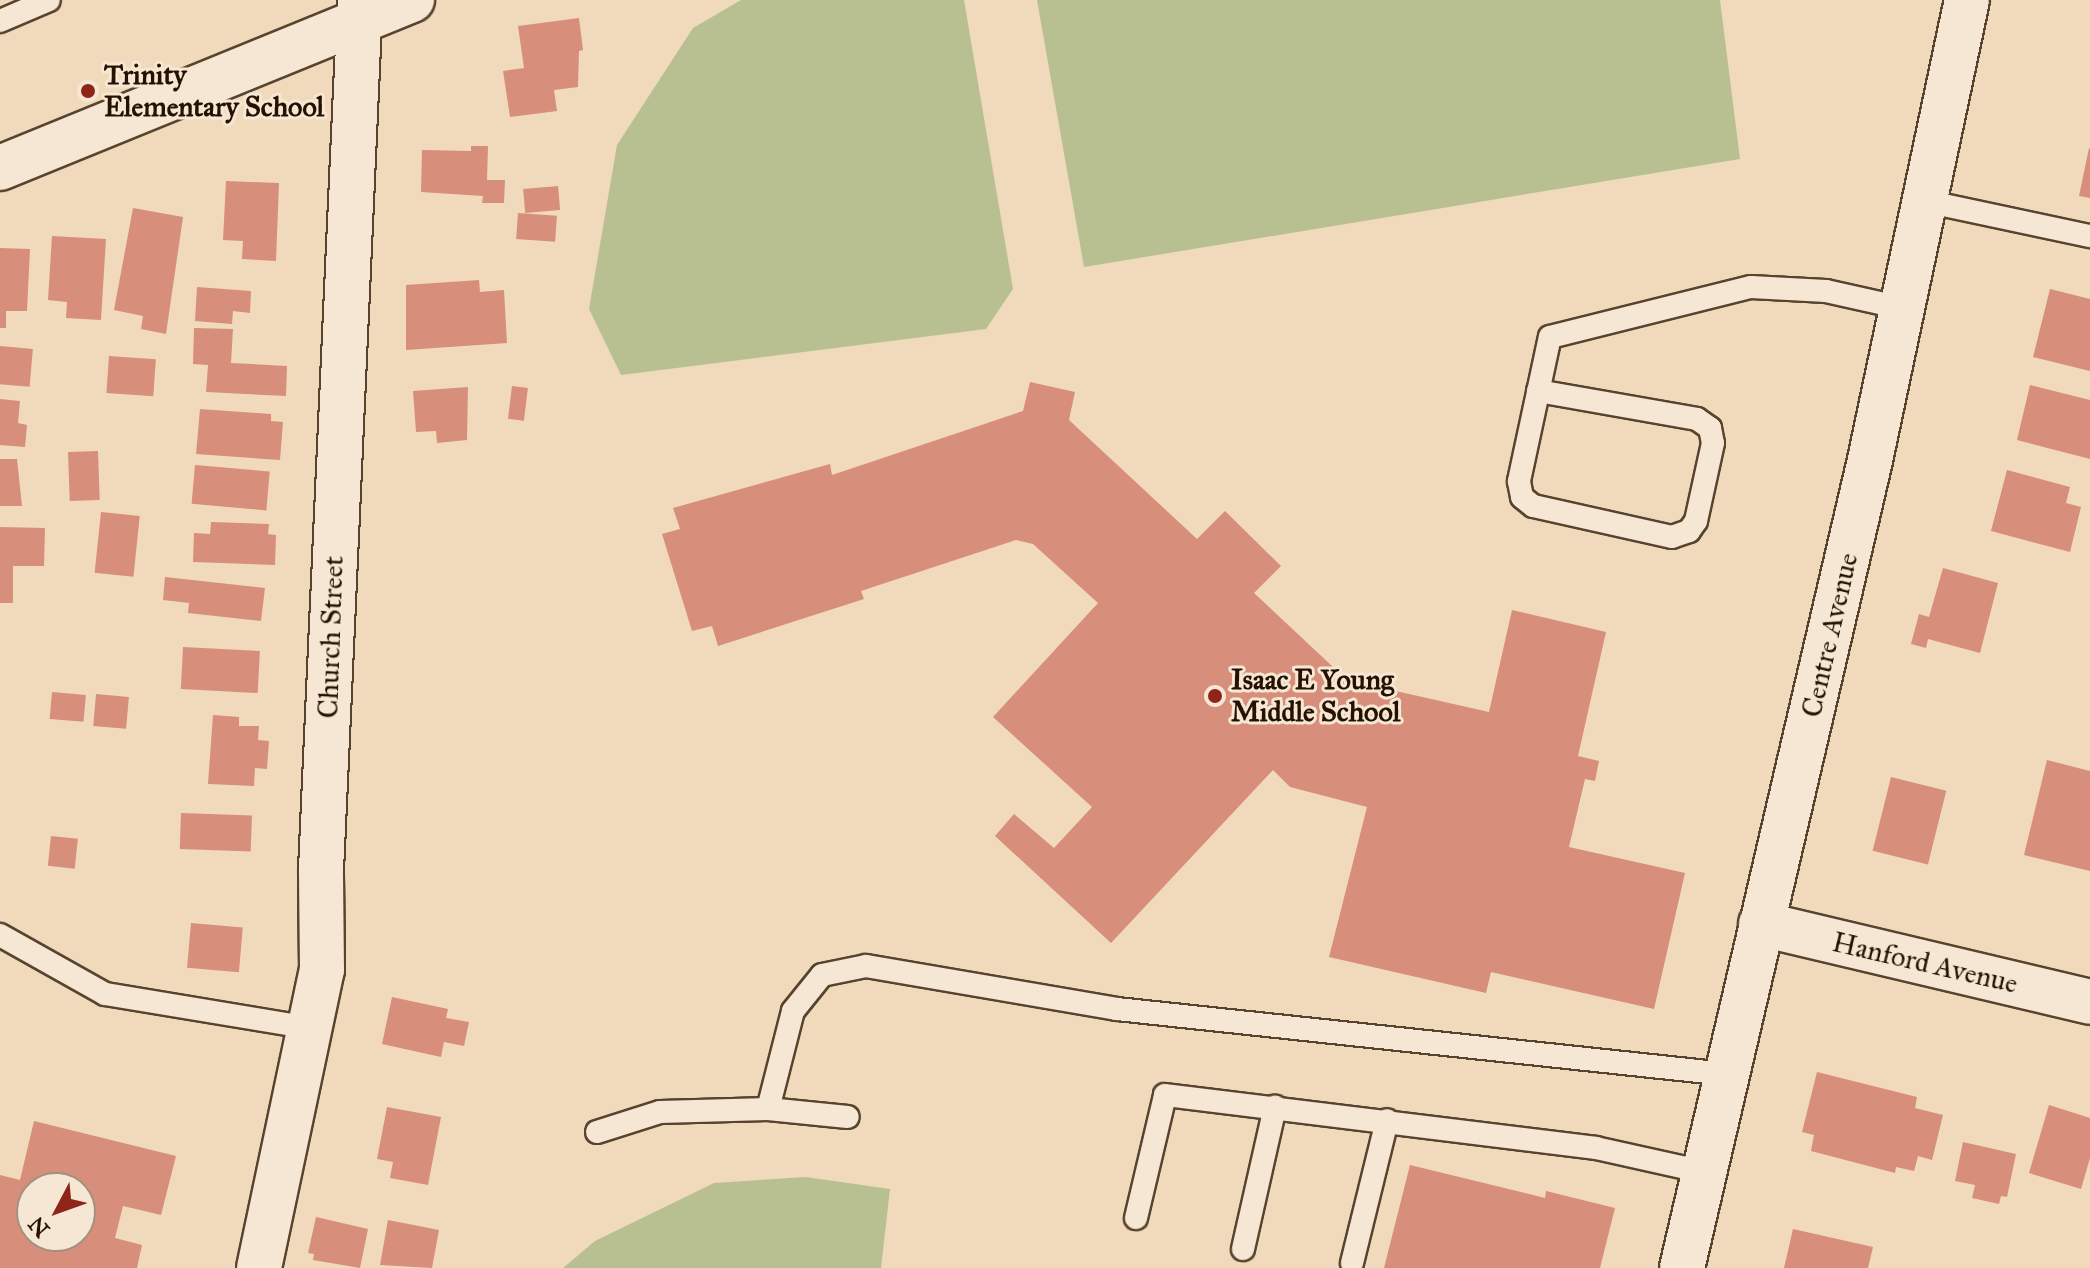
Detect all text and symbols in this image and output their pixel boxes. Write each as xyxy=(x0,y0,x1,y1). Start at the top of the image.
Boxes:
place label: Trinity Elementary School xyxy=(104,58,324,124)
marker: Trinity Elementary School xyxy=(79,82,97,100)
street label: Centre Avenue xyxy=(1795,549,1865,721)
street label: Church Street xyxy=(311,555,351,719)
place label: Isaac E Young Middle School xyxy=(1231,663,1400,729)
marker: Isaac E Young Middle School xyxy=(1206,687,1224,705)
street label: Hanford Avenue xyxy=(1829,925,2021,1001)
north arrow xyxy=(16,1172,96,1252)
text: N xyxy=(23,1211,55,1243)

